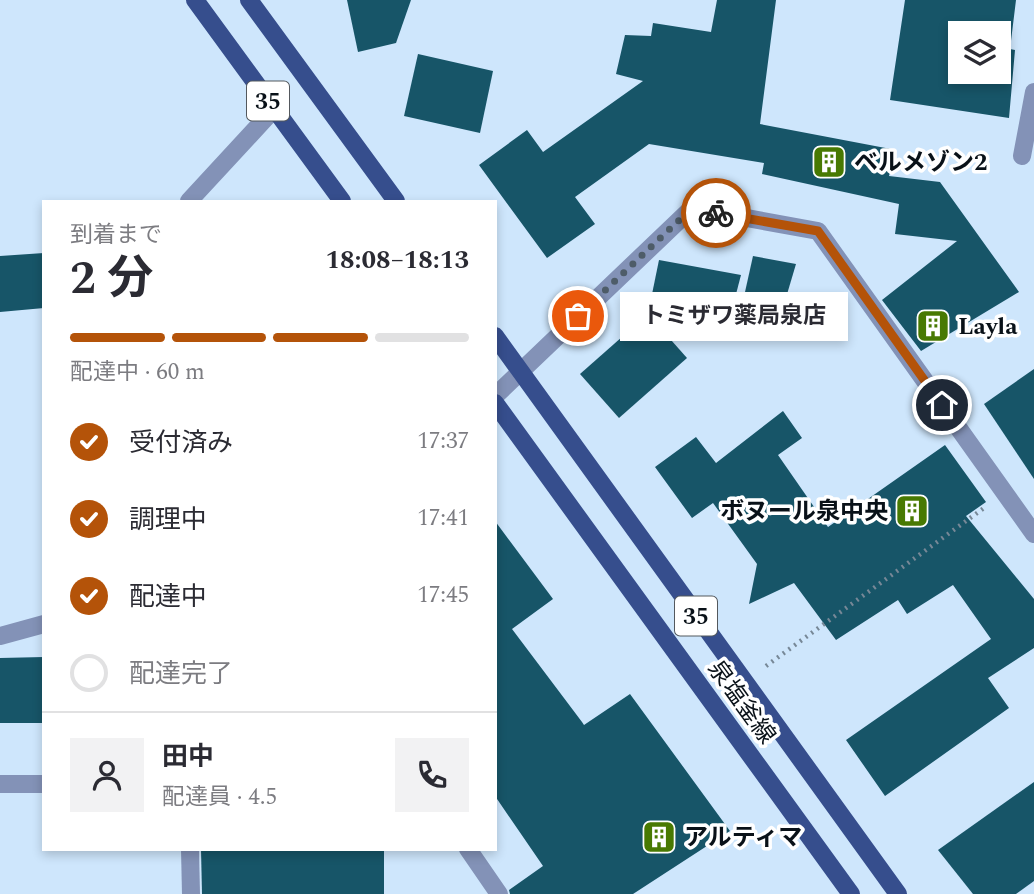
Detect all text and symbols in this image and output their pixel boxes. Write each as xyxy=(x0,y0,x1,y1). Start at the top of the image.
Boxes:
map controls xyxy=(948,21,1011,84)
button: layers xyxy=(948,21,1011,84)
road number: 35 xyxy=(247,82,289,120)
building icon: ベルメゾン2 xyxy=(810,143,848,181)
place label: ベルメゾン2 xyxy=(854,145,987,181)
courier xyxy=(681,178,751,248)
icon: bike xyxy=(697,194,735,232)
text: 到着まで xyxy=(70,218,162,253)
text: 18:08–18:13 xyxy=(325,240,469,280)
text: 2 分 xyxy=(70,244,153,314)
pin xyxy=(548,286,608,346)
callout: トミザワ薬局泉店 xyxy=(620,292,848,340)
icon: bag xyxy=(559,297,597,335)
text: トミザワ薬局泉店 xyxy=(642,299,826,334)
building icon: Layla xyxy=(914,307,952,345)
place label: Layla xyxy=(958,309,1018,345)
text: 配達中 · 60 m xyxy=(70,355,205,390)
pin xyxy=(912,375,972,435)
icon: home xyxy=(923,386,961,424)
icon: check xyxy=(70,423,108,461)
text: 受付済み xyxy=(129,423,233,463)
text: 17:37 xyxy=(417,424,469,459)
building icon: ボヌール泉中央 xyxy=(893,492,931,530)
place label: ボヌール泉中央 xyxy=(720,494,888,530)
icon: check xyxy=(70,500,108,538)
text: 調理中 xyxy=(129,500,207,540)
text: 17:41 xyxy=(417,501,469,536)
icon: check xyxy=(70,577,108,615)
text: 配達中 xyxy=(129,577,207,617)
text: 17:45 xyxy=(417,578,469,613)
road number: 35 xyxy=(675,596,717,636)
street label: 泉塩釜線 xyxy=(698,653,784,752)
text: 配達完了 xyxy=(129,654,233,694)
text: 田中 xyxy=(162,737,214,777)
button: person xyxy=(70,738,144,812)
button: phone xyxy=(395,738,469,812)
text: 配達員 · 4.5 xyxy=(162,780,277,815)
building icon: アルティマ xyxy=(640,818,678,856)
place label: アルティマ xyxy=(684,820,802,856)

